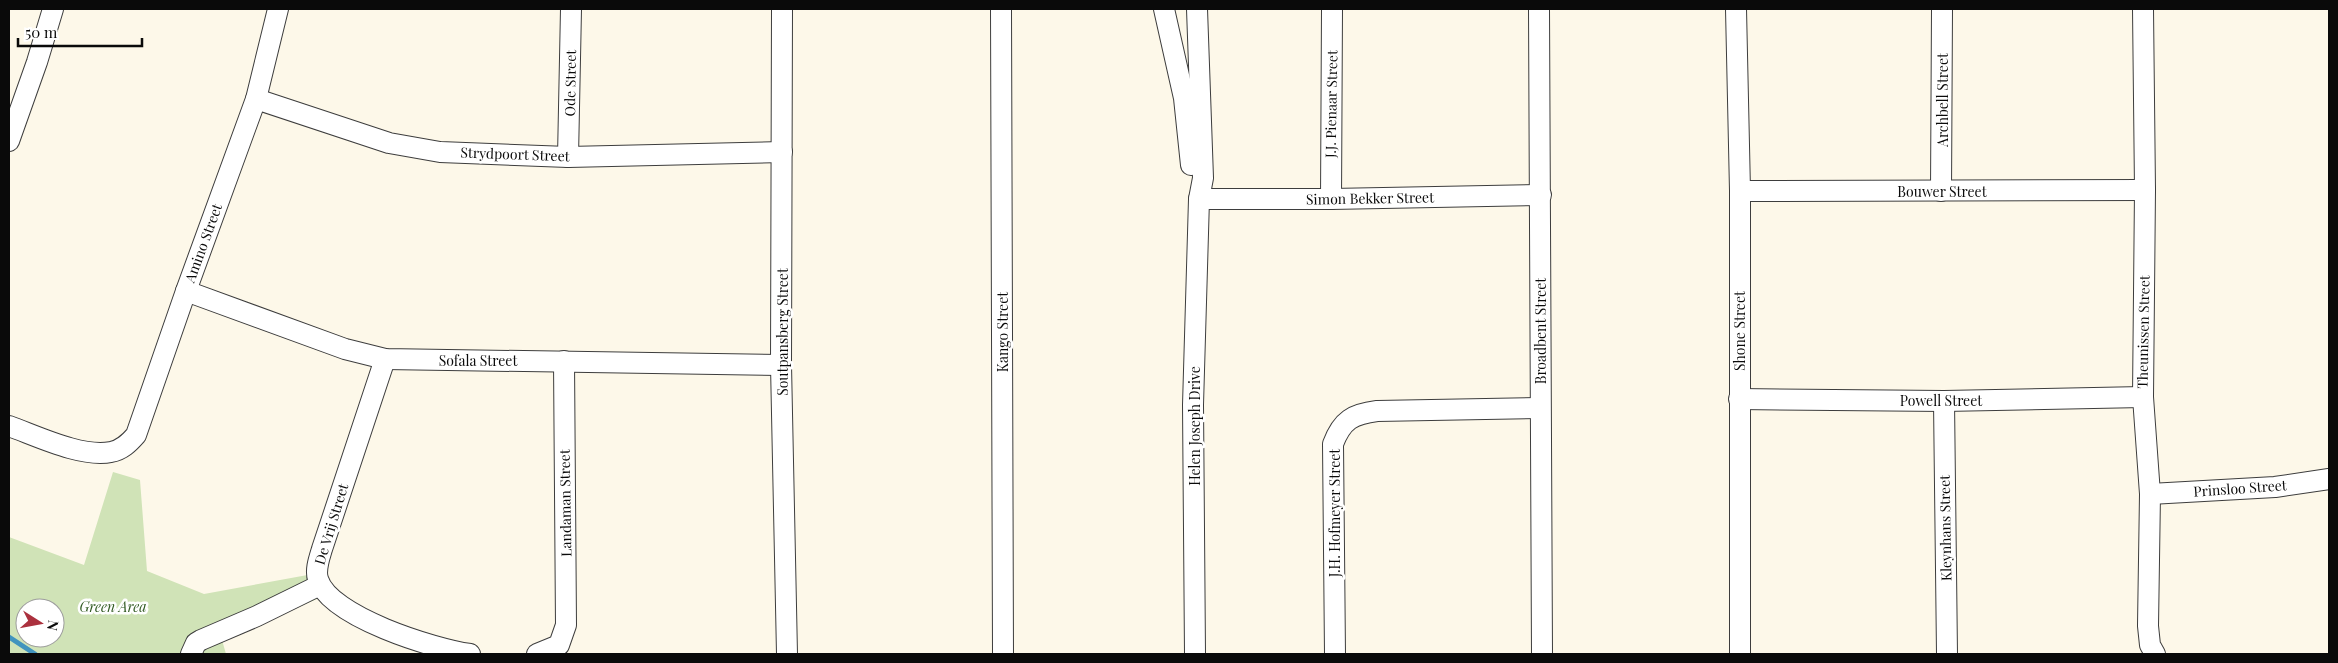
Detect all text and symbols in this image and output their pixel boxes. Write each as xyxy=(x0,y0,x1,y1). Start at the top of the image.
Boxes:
scale bar xyxy=(18,15,141,47)
text: 50 m xyxy=(25,22,58,42)
street label: Ode Street xyxy=(560,48,580,116)
street label: J.J. Pienaar Street xyxy=(1321,49,1341,159)
street label: Archbell Street xyxy=(1933,52,1952,148)
street label: Strydpoort Street xyxy=(460,143,571,165)
street label: Bouwer Street xyxy=(1897,182,1988,201)
street label: Simon Bekker Street xyxy=(1306,187,1435,209)
street label: Amino Street xyxy=(180,200,226,286)
street label: Soutpansberg Street xyxy=(773,267,792,396)
street label: Theunissen Street xyxy=(2133,274,2154,389)
street label: Broadbent Street xyxy=(1531,277,1550,384)
street label: Shone Street xyxy=(1730,290,1749,371)
street label: Kango Street xyxy=(993,291,1012,372)
street label: Sofala Street xyxy=(439,351,518,370)
street label: Helen Joseph Drive xyxy=(1185,366,1204,486)
street label: Powell Street xyxy=(1900,391,1983,410)
street label: Landaman Street xyxy=(555,448,575,557)
street label: J.H. Hofmeyer Street xyxy=(1325,448,1344,578)
street label: Kleynhans Street xyxy=(1935,474,1955,581)
street label: Prinsloo Street xyxy=(2193,475,2288,501)
street label: De Vrij Street xyxy=(310,480,353,567)
park label: Green Area xyxy=(79,597,147,616)
north arrow xyxy=(15,598,65,648)
text: N xyxy=(43,619,64,632)

